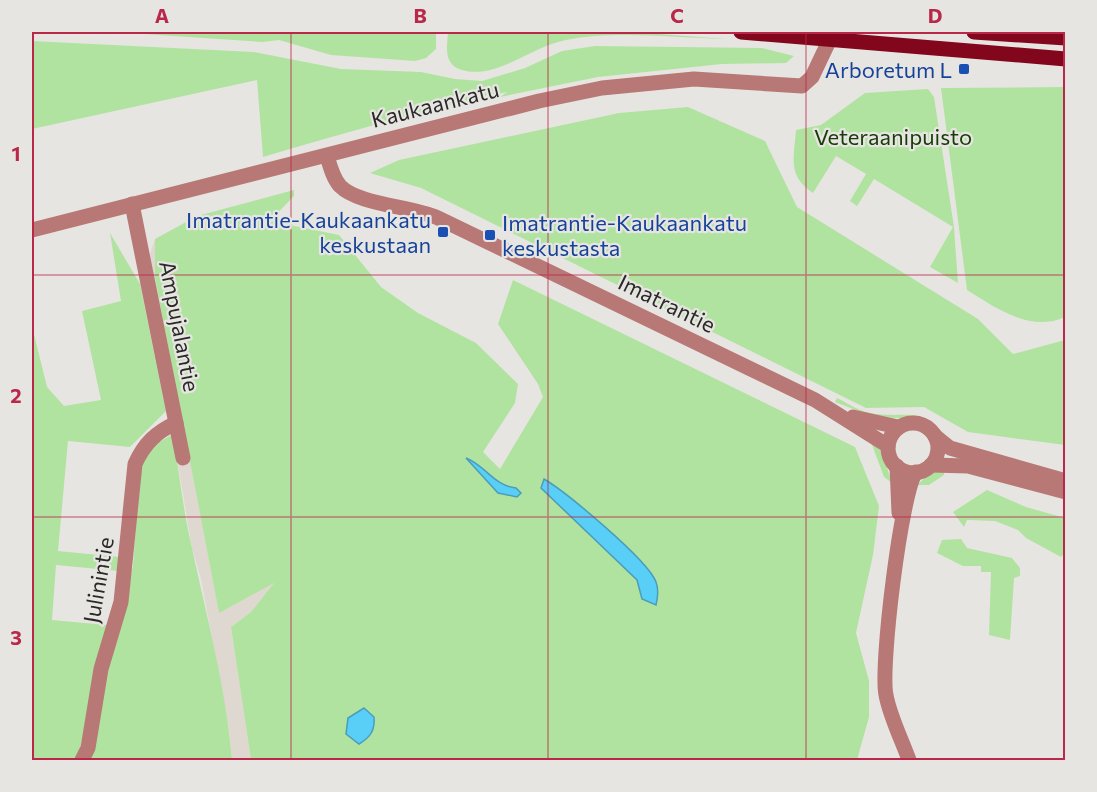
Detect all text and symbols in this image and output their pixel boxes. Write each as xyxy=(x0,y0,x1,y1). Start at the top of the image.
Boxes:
text: A xyxy=(155,3,169,27)
text: B xyxy=(413,3,427,27)
text: C xyxy=(670,3,684,27)
text: D xyxy=(928,3,942,27)
place label: Arboretum L xyxy=(825,56,952,83)
marker: Arboretum L xyxy=(957,62,971,76)
street label: Kaukaankatu xyxy=(368,75,502,133)
park label: Veteraanipuisto xyxy=(814,123,972,150)
text: 1 xyxy=(11,141,21,165)
place label: Imatrantie-Kaukaankatu keskustaan xyxy=(186,206,431,258)
place label: Imatrantie-Kaukaankatu keskustasta xyxy=(502,209,747,261)
marker: Imatrantie-Kaukaankatu keskustaan xyxy=(436,225,450,239)
marker: Imatrantie-Kaukaankatu keskustasta xyxy=(483,228,497,242)
street label: Ampujalantie xyxy=(154,258,206,394)
street label: Imatrantie xyxy=(614,268,720,338)
text: 2 xyxy=(10,383,22,407)
street label: Julinintie xyxy=(77,535,119,625)
text: 3 xyxy=(10,625,22,649)

